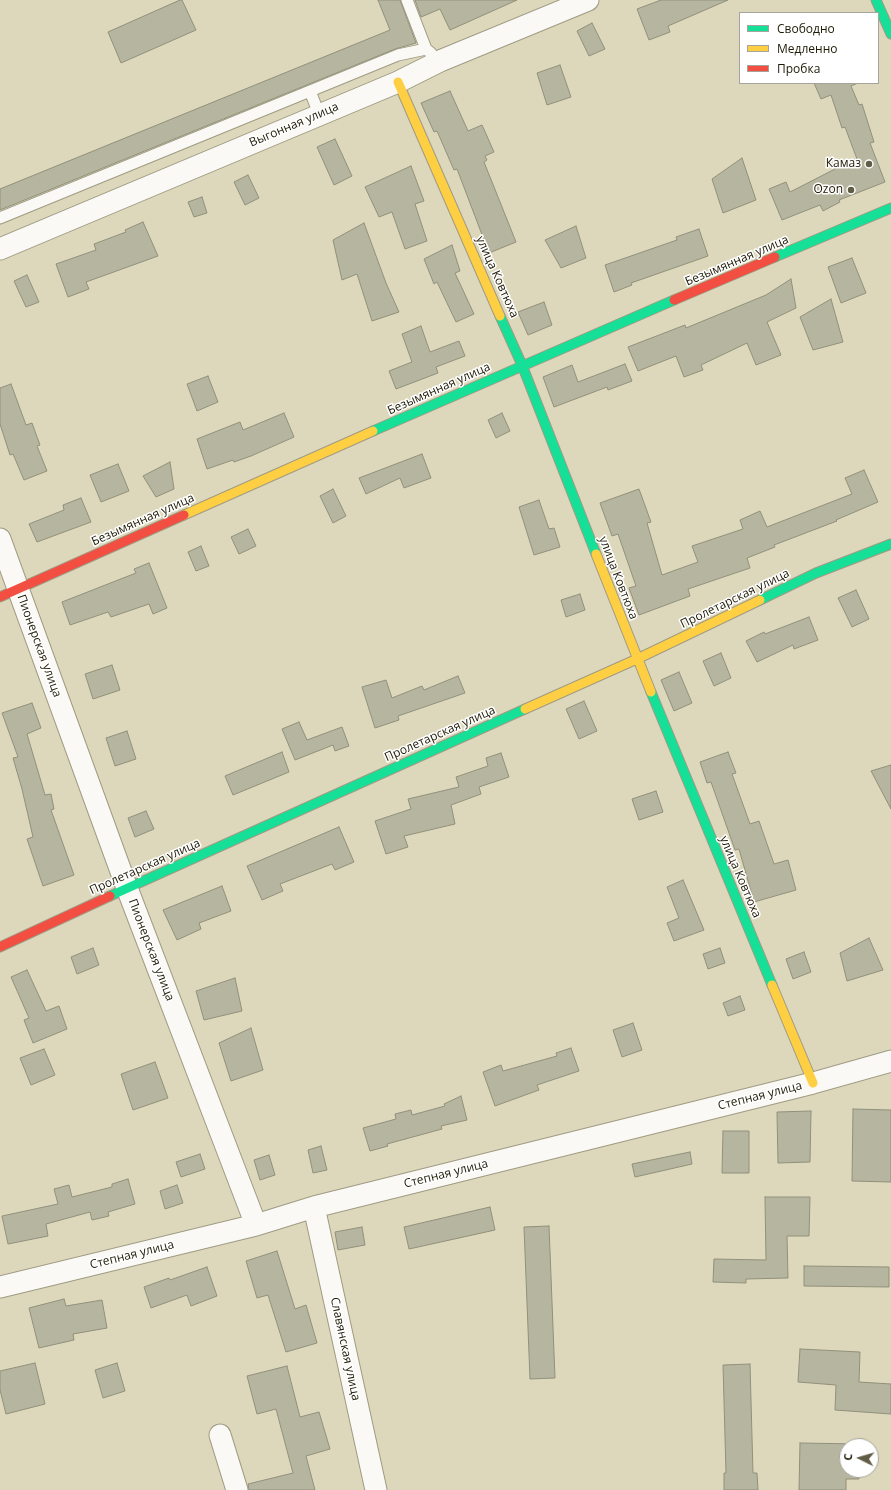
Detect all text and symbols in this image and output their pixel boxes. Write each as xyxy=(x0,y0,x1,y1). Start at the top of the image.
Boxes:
legend xyxy=(739,12,879,84)
text: Свободно xyxy=(777,20,835,37)
text: Медленно xyxy=(777,40,837,57)
text: Пробка xyxy=(777,60,820,77)
street label: Выгонная улица xyxy=(247,100,341,150)
place label: Камаз xyxy=(826,157,861,171)
marker: Камаз xyxy=(864,159,874,169)
place label: Ozon xyxy=(813,183,843,197)
marker: Ozon xyxy=(846,185,856,195)
street label: Безымянная улица xyxy=(683,233,791,289)
street label: улица Ковтюха xyxy=(473,234,521,320)
street label: Безымянная улица xyxy=(385,360,493,418)
street label: Безымянная улица xyxy=(89,491,197,549)
street label: улица Ковтюха xyxy=(596,534,640,622)
street label: Пролетарская улица xyxy=(678,566,792,632)
street label: Пионерская улица xyxy=(14,593,64,699)
street label: Пролетарская улица xyxy=(382,703,498,765)
street label: улица Ковтюха xyxy=(716,834,764,920)
street label: Пролетарская улица xyxy=(87,836,203,898)
street label: Пионерская улица xyxy=(125,897,177,1003)
street label: Степная улица xyxy=(716,1079,804,1113)
street label: Степная улица xyxy=(402,1157,490,1191)
street label: Степная улица xyxy=(88,1238,176,1272)
street label: Славянская улица xyxy=(327,1296,363,1402)
north arrow xyxy=(839,1438,879,1478)
text: С xyxy=(840,1453,855,1461)

